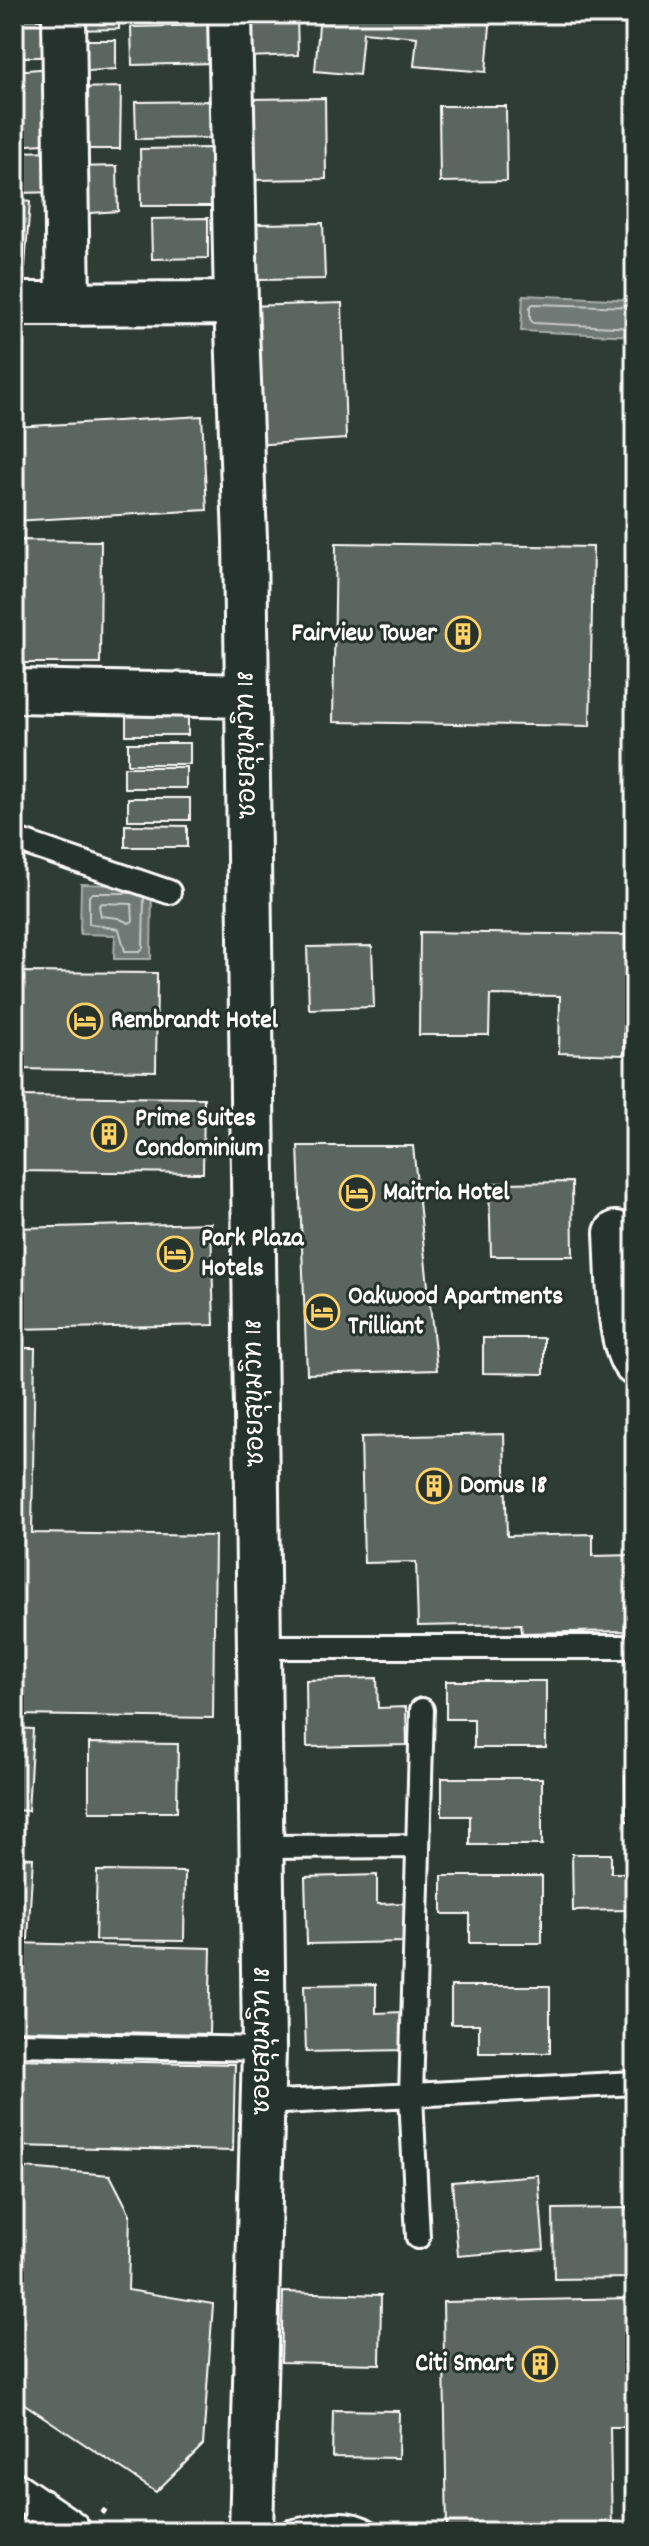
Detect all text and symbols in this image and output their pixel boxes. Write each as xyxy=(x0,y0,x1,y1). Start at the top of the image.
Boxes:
building icon: Fairview Tower xyxy=(444,615,482,653)
place label: Fairview Tower xyxy=(292,616,437,653)
street label: ซอยสุขุมวิท 18 xyxy=(228,670,268,820)
hotel icon: Rembrandt Hotel xyxy=(66,1002,104,1040)
place label: Rembrandt Hotel xyxy=(111,1003,279,1040)
place label: Prime Suites Condominium xyxy=(135,1101,264,1168)
building icon: Prime Suites Condominium xyxy=(90,1115,128,1153)
hotel icon: Maitria Hotel xyxy=(338,1174,376,1212)
place label: Maitria Hotel xyxy=(383,1175,510,1212)
place label: Park Plaza Hotels xyxy=(201,1221,304,1288)
hotel icon: Park Plaza Hotels xyxy=(156,1235,194,1273)
place label: Oakwood Apartments Trilliant xyxy=(348,1279,563,1346)
hotel icon: Oakwood Apartments Trilliant xyxy=(303,1293,341,1331)
street label: ซอยสุขุมวิท 18 xyxy=(236,1318,276,1468)
building icon: Domus 18 xyxy=(415,1467,453,1505)
place label: Domus 18 xyxy=(460,1468,547,1505)
street label: ซอยสุขุมวิท 18 xyxy=(245,1967,282,2115)
building icon: Citi Smart xyxy=(521,2345,559,2383)
place label: Citi Smart xyxy=(415,2346,514,2383)

